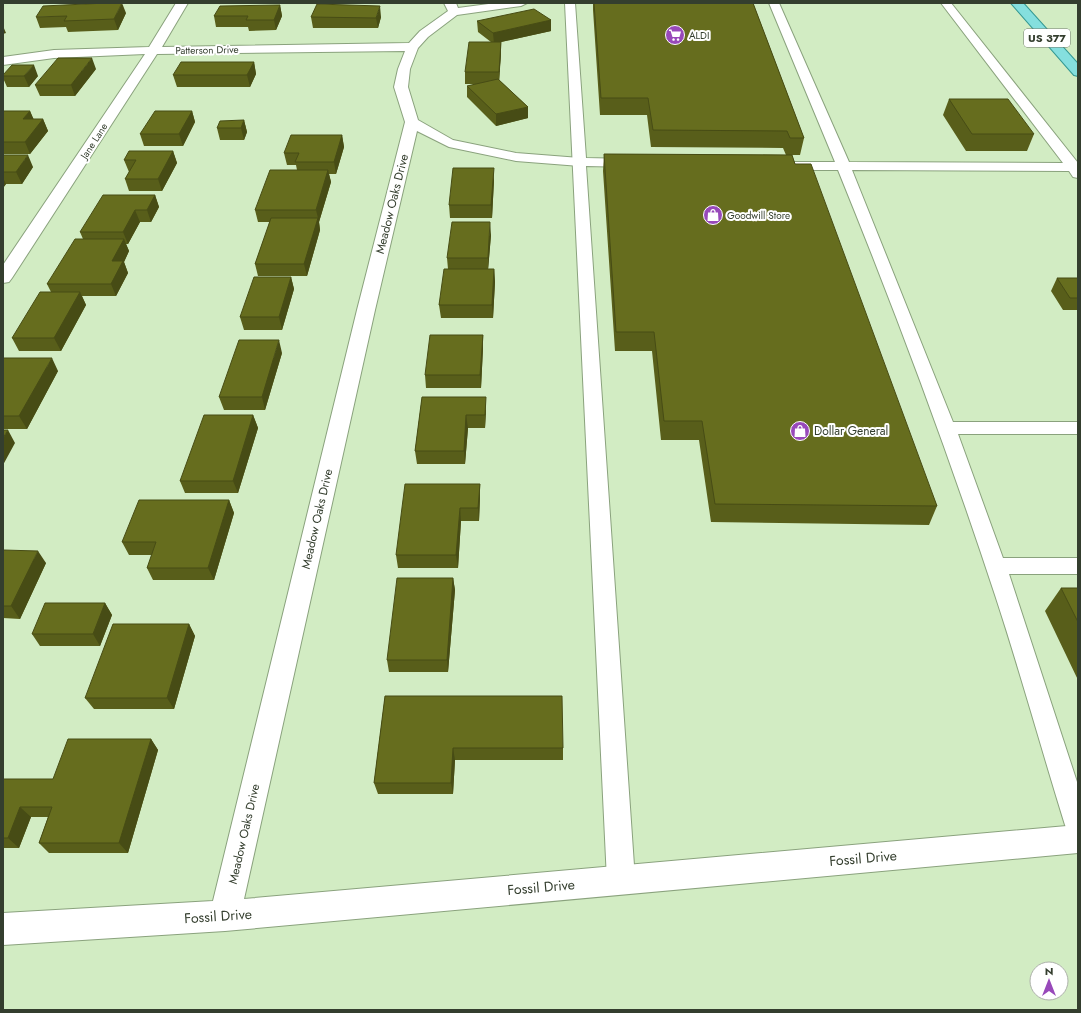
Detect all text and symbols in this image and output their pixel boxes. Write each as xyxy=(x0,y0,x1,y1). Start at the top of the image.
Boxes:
supermarket icon: ALDI xyxy=(664,24,686,46)
place label: ALDI xyxy=(689,28,709,43)
road number: US 377 xyxy=(1024,29,1070,47)
street label: Patterson Drive xyxy=(175,42,239,58)
street label: Jane Lane xyxy=(76,120,111,164)
street label: Meadow Oaks Drive xyxy=(371,152,413,256)
shop icon: Goodwill Store xyxy=(702,204,724,226)
place label: Goodwill Store xyxy=(727,208,790,223)
shop icon: Dollar General xyxy=(789,420,811,442)
place label: Dollar General xyxy=(814,422,888,440)
street label: Meadow Oaks Drive xyxy=(297,467,337,571)
street label: Meadow Oaks Drive xyxy=(224,782,264,886)
street label: Fossil Drive xyxy=(828,845,898,871)
street label: Fossil Drive xyxy=(506,874,576,900)
street label: Fossil Drive xyxy=(184,904,252,928)
north arrow xyxy=(1029,961,1069,1001)
text: N xyxy=(1045,963,1053,979)

